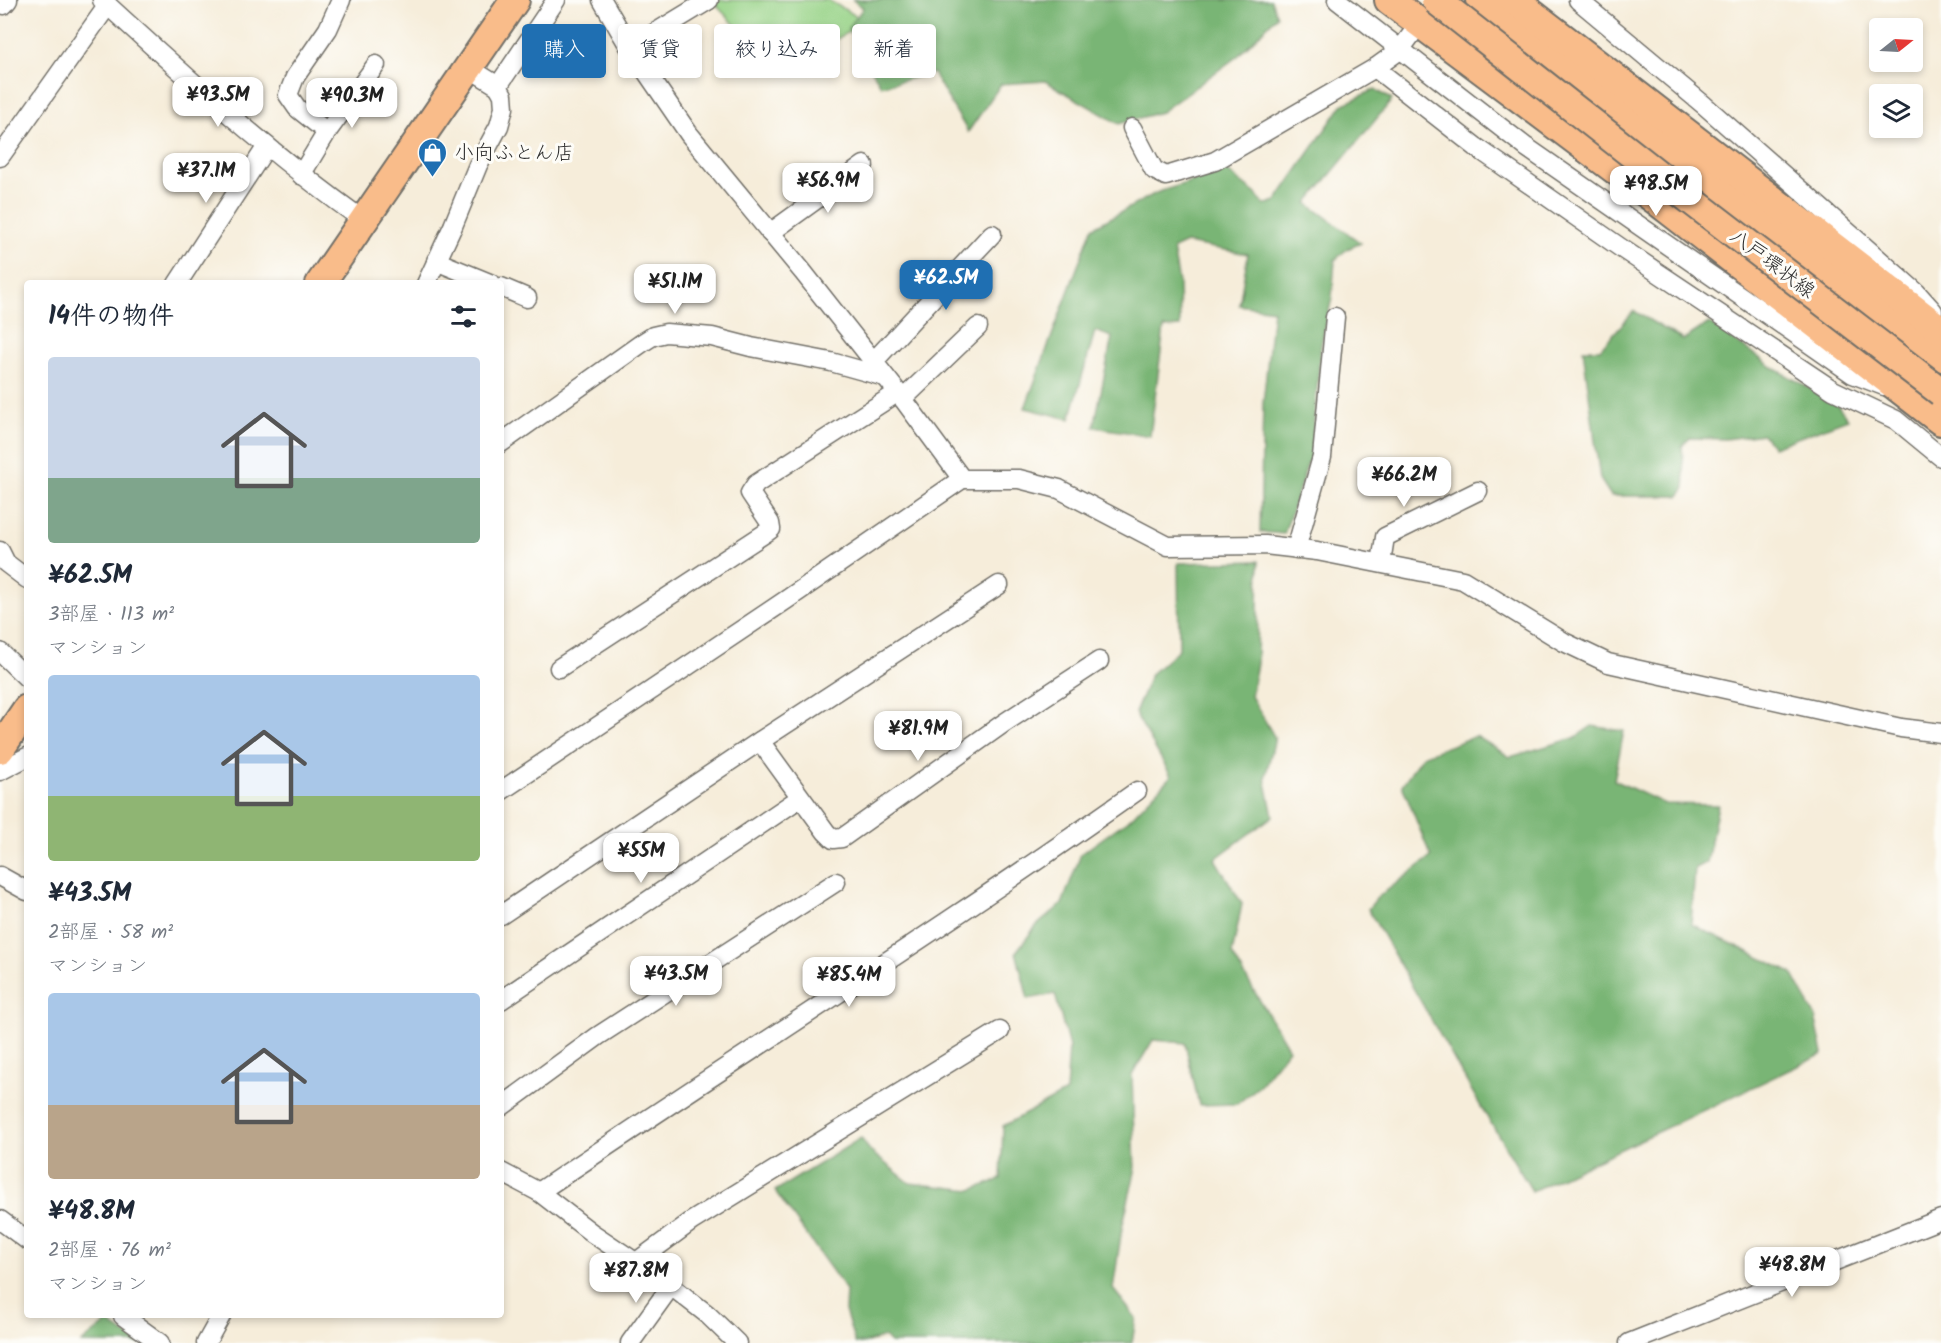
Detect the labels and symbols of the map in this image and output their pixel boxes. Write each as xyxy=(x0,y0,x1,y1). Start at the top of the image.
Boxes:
north arrow xyxy=(1869,18,1923,72)
pin: ¥93.5M xyxy=(169,77,267,128)
pin: ¥90.3M xyxy=(303,78,401,129)
shop icon: 小向ふとん店 xyxy=(417,136,449,178)
place label: 小向ふとん店 xyxy=(454,138,574,170)
pin: ¥37.1M xyxy=(157,153,255,204)
pin: ¥56.9M xyxy=(779,163,877,214)
pin: ¥98.5M xyxy=(1607,166,1705,217)
street label: 八戸環状線 xyxy=(1722,222,1821,307)
pin: ¥62.5M xyxy=(897,260,995,311)
pin: ¥51.1M xyxy=(626,264,724,315)
pin: ¥66.2M xyxy=(1355,457,1453,508)
pin: ¥81.9M xyxy=(869,711,967,762)
pin: ¥55M xyxy=(605,833,677,884)
pin: ¥43.5M xyxy=(627,956,725,1007)
pin: ¥85.4M xyxy=(800,957,898,1008)
pin: ¥48.8M xyxy=(1743,1247,1841,1298)
pin: ¥87.8M xyxy=(587,1253,685,1304)

